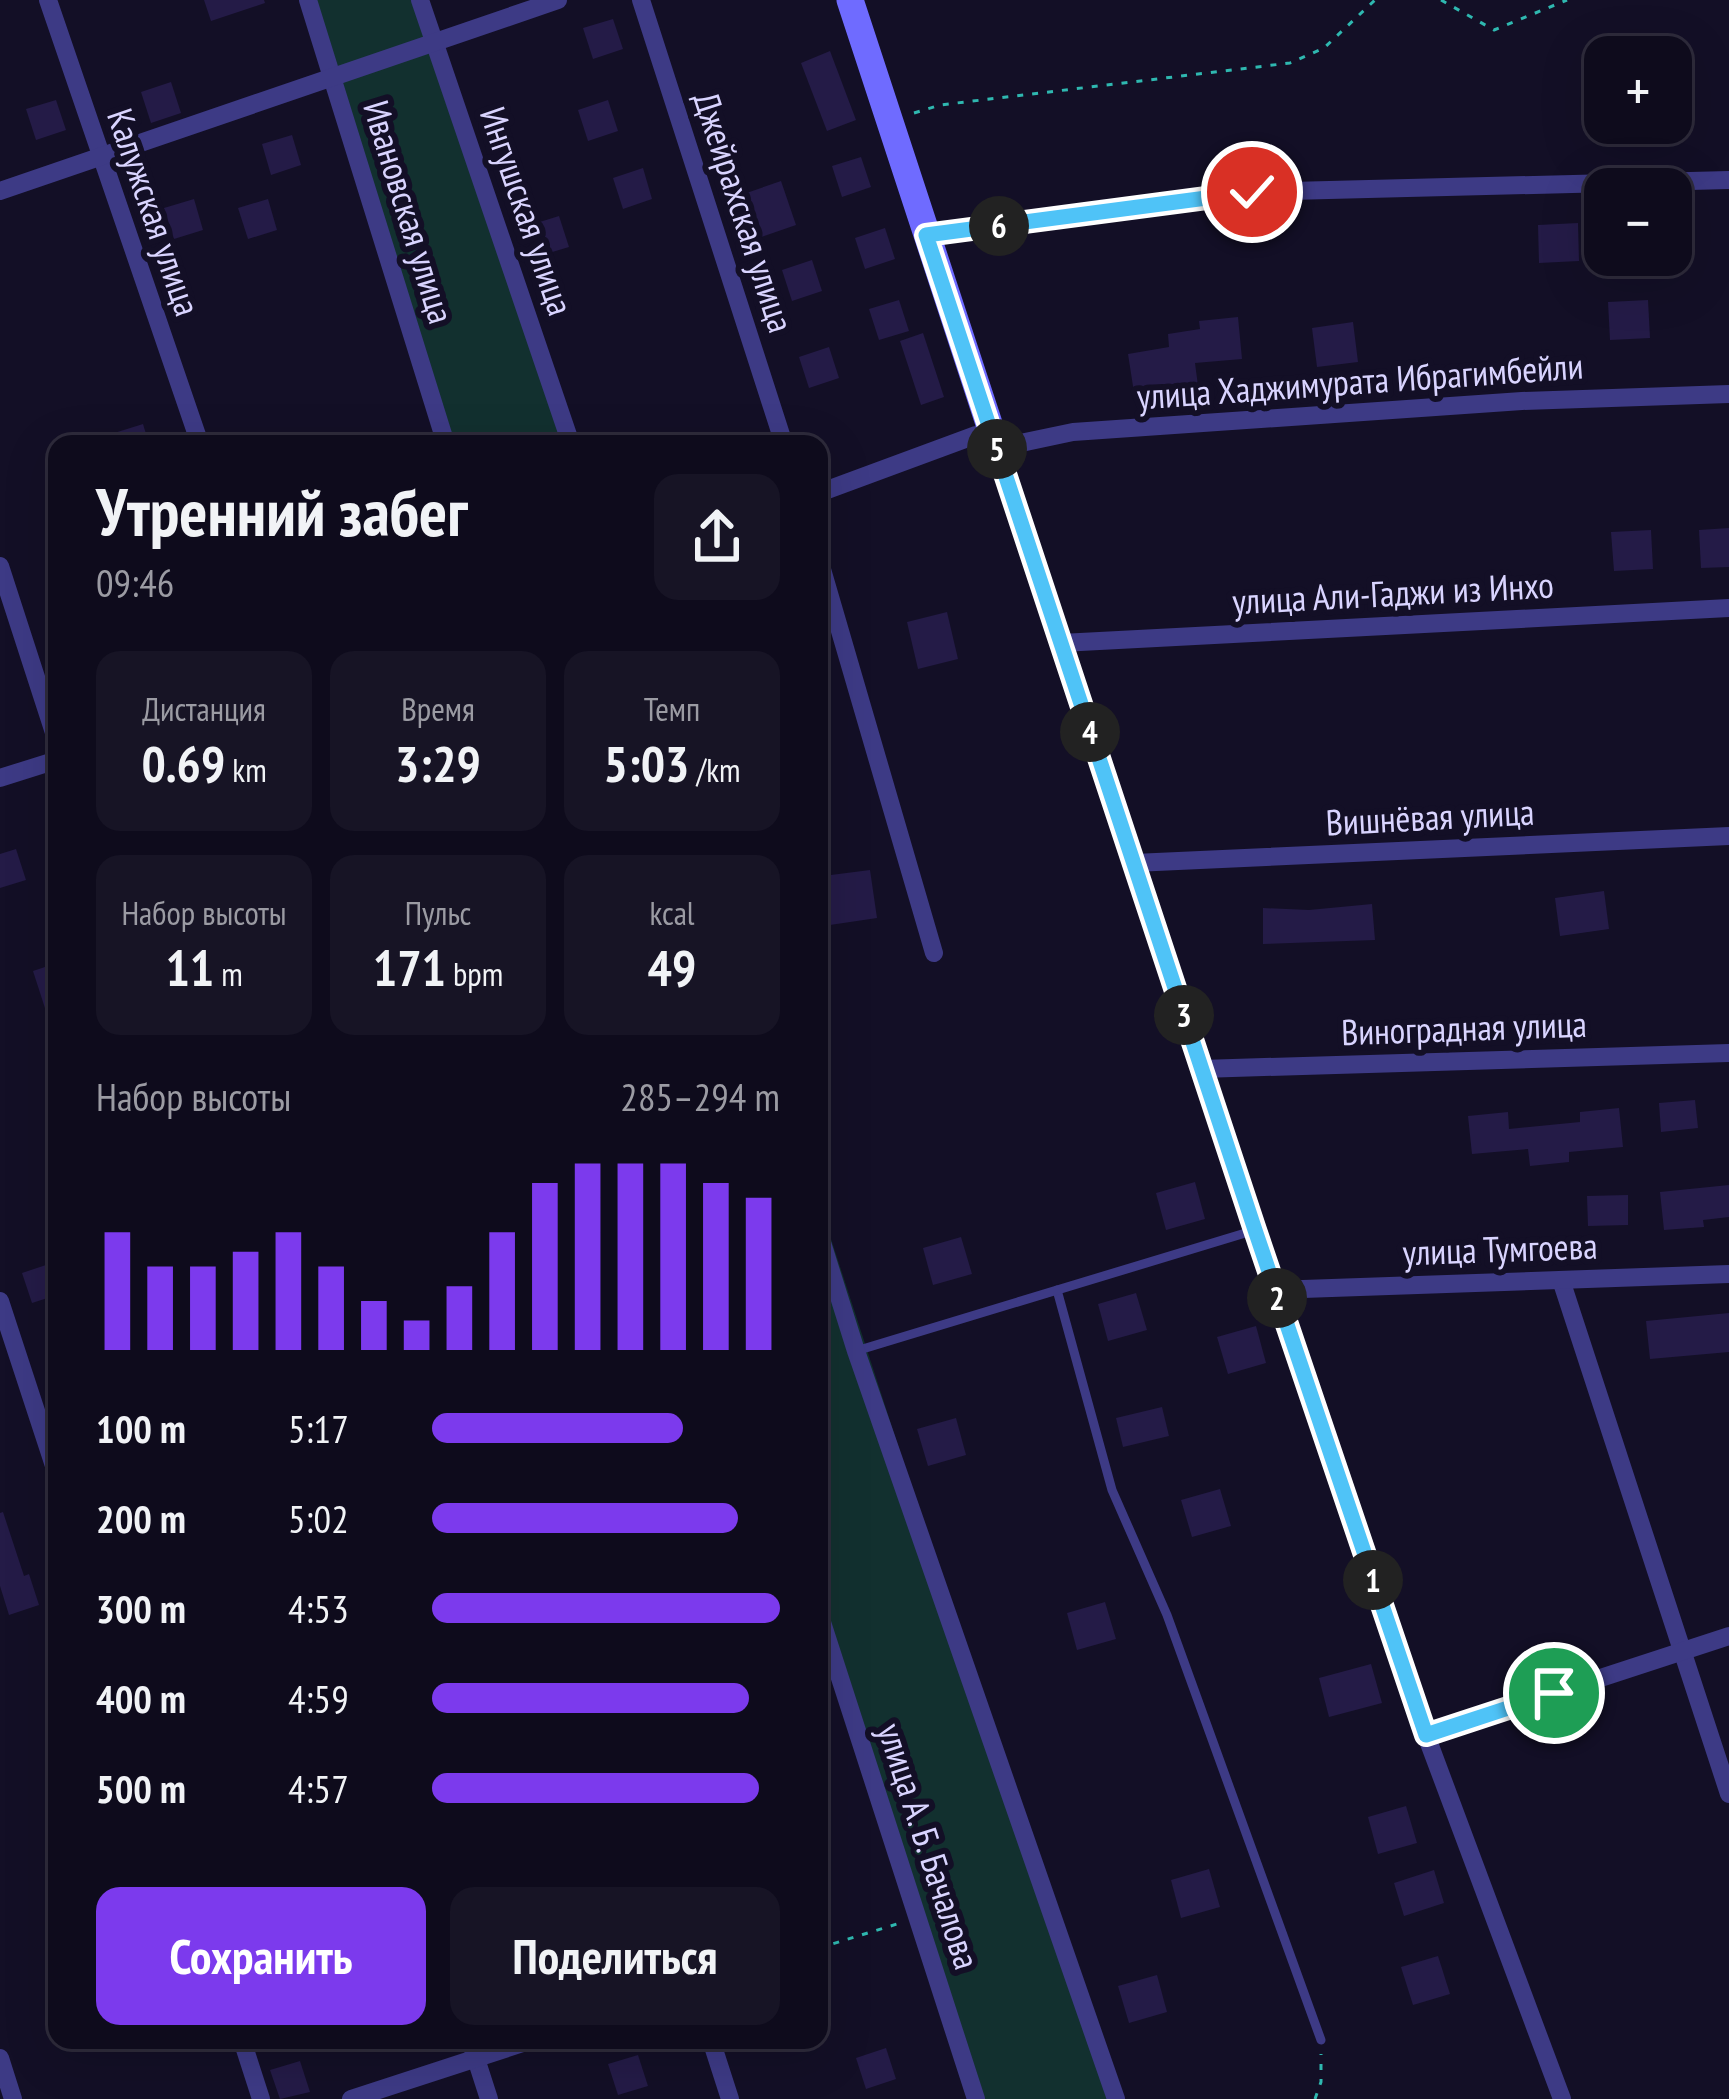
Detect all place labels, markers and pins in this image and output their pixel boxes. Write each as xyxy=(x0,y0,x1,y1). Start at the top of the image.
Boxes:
pin xyxy=(1201,141,1303,243)
pin: 6 xyxy=(969,196,1029,256)
pin: 5 xyxy=(967,419,1027,479)
pin: 4 xyxy=(1060,702,1120,762)
pin: 3 xyxy=(1154,985,1214,1045)
pin: 2 xyxy=(1247,1268,1307,1328)
pin: 1 xyxy=(1343,1550,1403,1610)
pin xyxy=(1503,1642,1605,1744)

